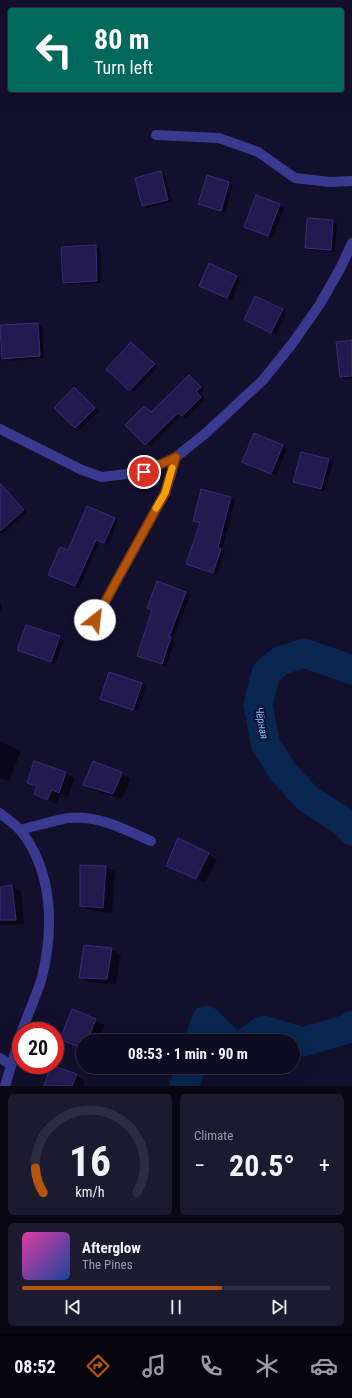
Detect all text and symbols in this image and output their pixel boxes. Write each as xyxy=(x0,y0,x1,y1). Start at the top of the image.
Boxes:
text: 80 m xyxy=(94,23,150,56)
icon: left xyxy=(28,24,80,76)
text: Turn left xyxy=(94,57,153,78)
pin xyxy=(127,455,161,489)
icon: arrive xyxy=(133,461,155,483)
position arrow xyxy=(74,599,116,641)
water label: Чёрная xyxy=(252,706,271,740)
speed limit sign: 20 xyxy=(12,1022,64,1074)
text: 08:53 · 1 min · 90 m xyxy=(128,1045,248,1063)
text: Climate xyxy=(194,1128,233,1143)
text: 16 xyxy=(69,1136,111,1185)
text: 20.5° xyxy=(229,1148,295,1183)
text: − xyxy=(194,1153,205,1178)
text: + xyxy=(319,1153,330,1178)
text: km/h xyxy=(75,1183,105,1199)
text: Afterglow xyxy=(82,1239,141,1257)
text: The Pines xyxy=(82,1257,133,1272)
icon: previous xyxy=(62,1296,84,1318)
icon: pause xyxy=(165,1296,187,1318)
icon: next xyxy=(268,1296,290,1318)
icon: directions xyxy=(84,1352,112,1380)
icon: music xyxy=(140,1352,168,1380)
icon: phone xyxy=(197,1352,225,1380)
icon: climate xyxy=(253,1352,281,1380)
icon: car xyxy=(310,1352,338,1380)
text: 08:52 xyxy=(14,1356,56,1377)

